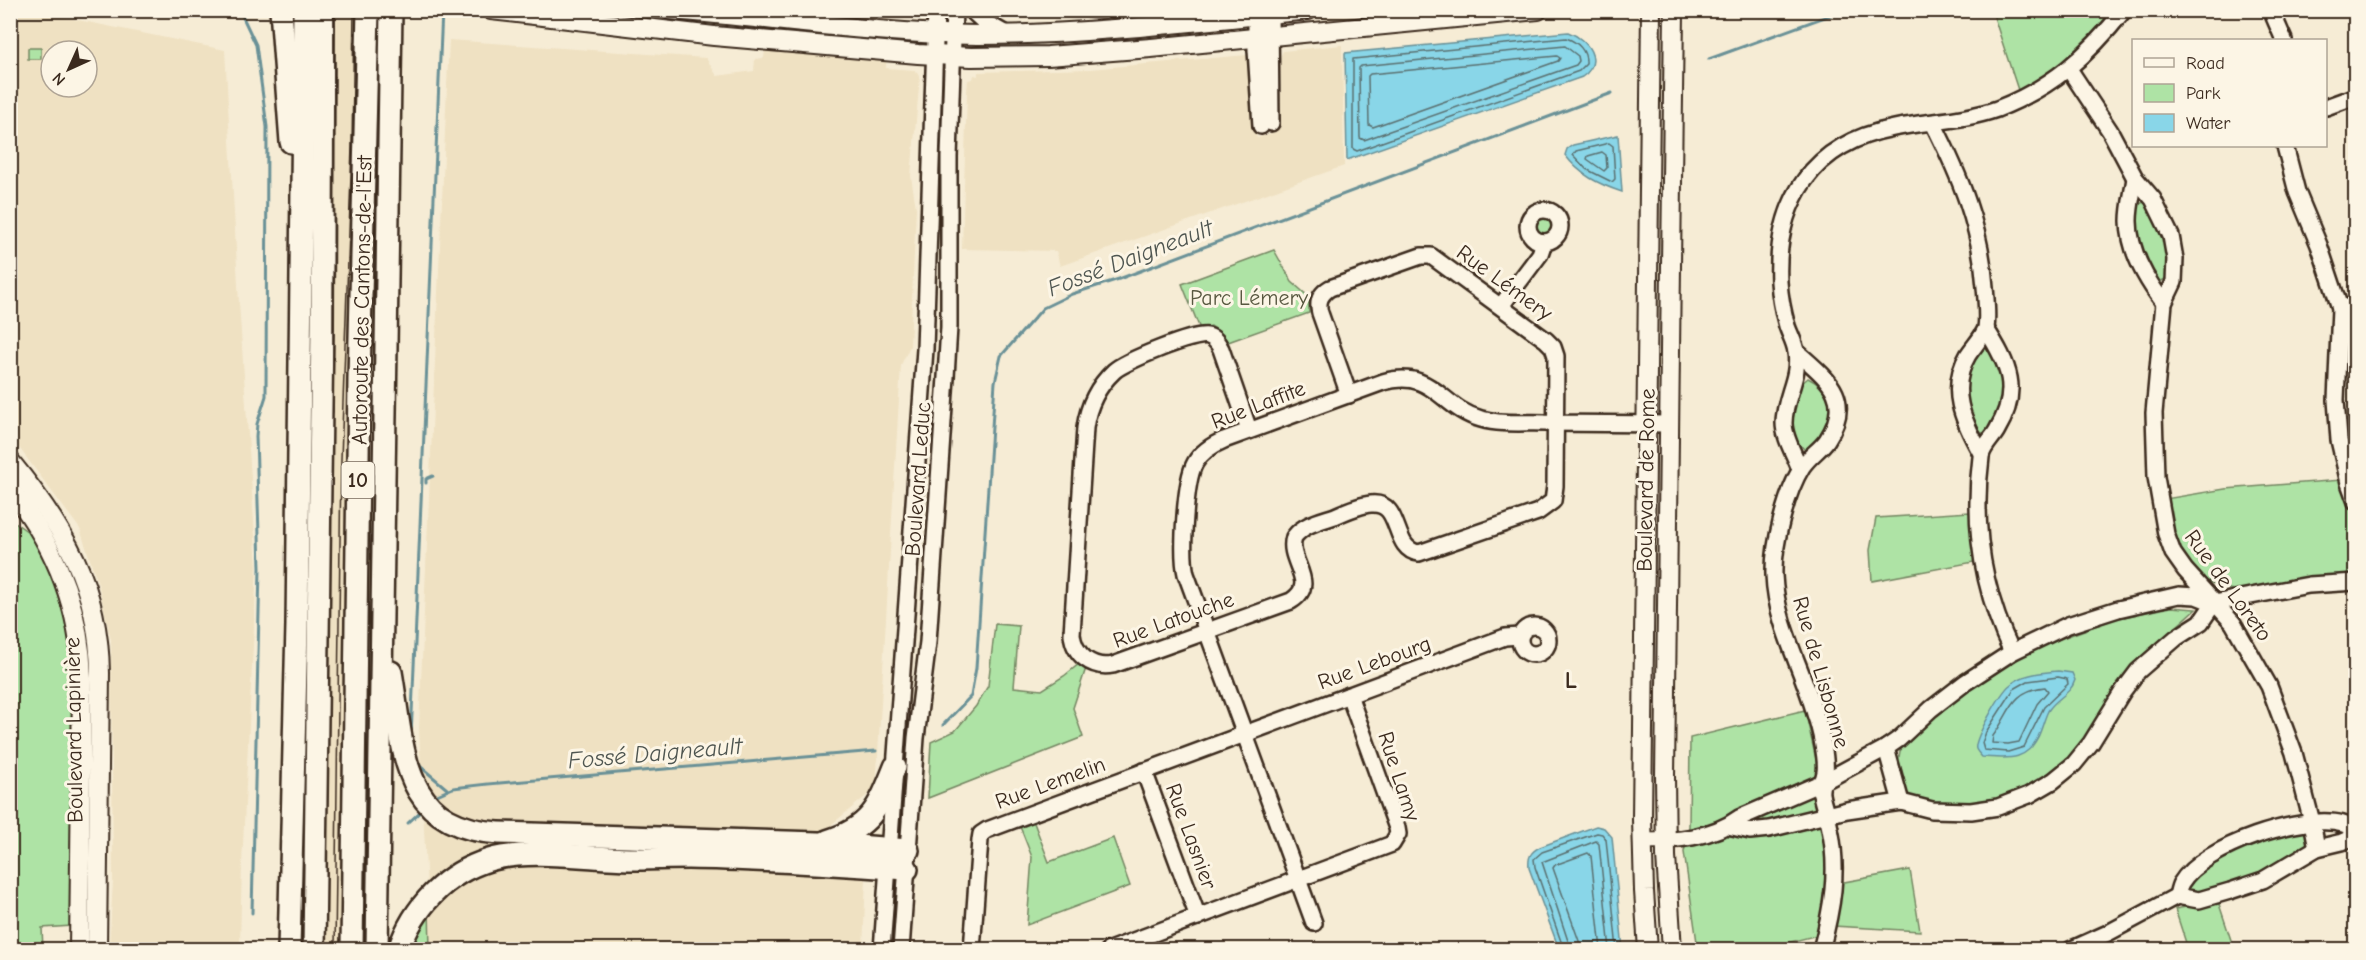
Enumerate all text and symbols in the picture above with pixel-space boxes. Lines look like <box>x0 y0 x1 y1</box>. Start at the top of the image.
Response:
north arrow <box>39 39 99 99</box>
legend <box>2132 39 2327 147</box>
text: Road <box>2186 53 2225 74</box>
text: N <box>49 69 69 89</box>
text: Park <box>2186 83 2221 104</box>
text: Water <box>2186 113 2231 134</box>
street label: Autoroute des Cantons-de-l'Est <box>346 154 378 445</box>
water label: Fossé Daigneault <box>1043 213 1218 302</box>
street label: Rue Lémery <box>1451 239 1558 326</box>
park label: Parc Lémery <box>1190 285 1308 311</box>
street label: Rue Laffite <box>1208 375 1309 435</box>
street label: Boulevard de Rome <box>1631 388 1661 572</box>
street label: Boulevard Leduc <box>900 401 936 557</box>
road number: 10 <box>342 462 374 498</box>
street label: Rue de Loreto <box>2179 525 2277 646</box>
street label: Rue Latouche <box>1109 586 1237 654</box>
street label: Rue de Lisbonne <box>1787 593 1855 751</box>
street label: Rue Lebourg <box>1314 630 1435 695</box>
street label: Boulevard Lapinière <box>59 637 89 823</box>
district label: L <box>1565 666 1577 694</box>
street label: Rue Lamy <box>1372 728 1426 825</box>
water label: Fossé Daigneault <box>567 731 745 775</box>
street label: Rue Lemelin <box>992 751 1109 815</box>
street label: Rue Lasnier <box>1160 780 1222 893</box>

